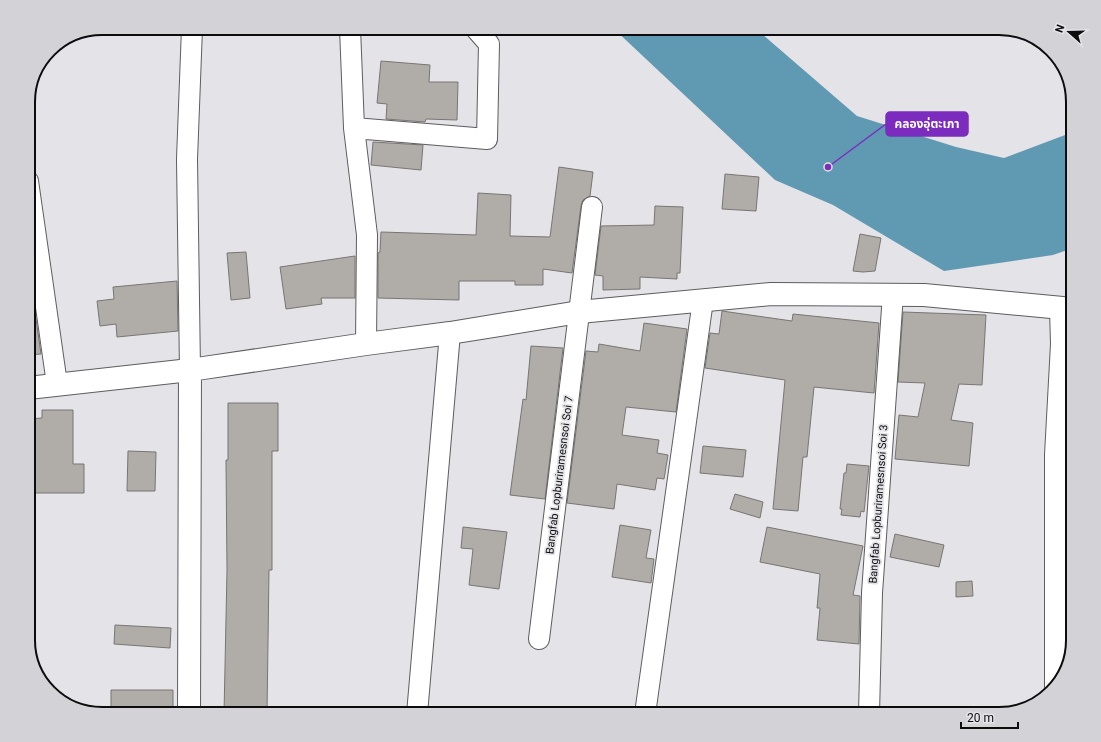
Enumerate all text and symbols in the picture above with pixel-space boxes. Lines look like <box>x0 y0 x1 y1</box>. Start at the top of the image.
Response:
north arrow <box>1049 12 1089 52</box>
text: N <box>1053 23 1068 35</box>
callout: คลองอุ่ตะเภา <box>886 112 968 136</box>
text: คลองอุ่ตะเภา <box>894 117 960 131</box>
street label: Bangfab Lopburiramesnsoi Soi 7 <box>543 395 576 555</box>
street label: Bangfab Lopburiramesnsoi Soi 3 <box>866 424 891 584</box>
scale bar <box>961 704 1018 730</box>
text: 20 m <box>967 711 994 725</box>

